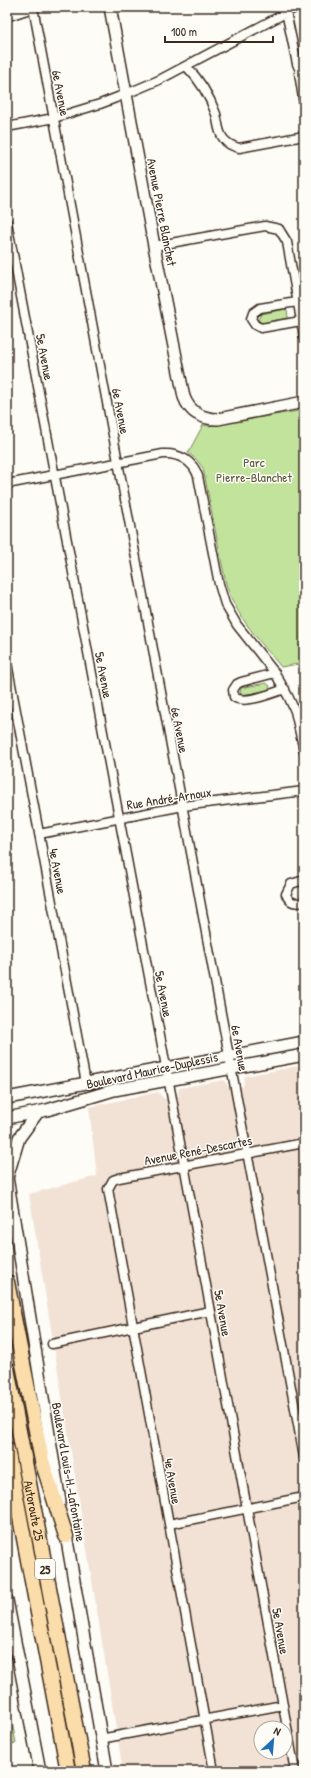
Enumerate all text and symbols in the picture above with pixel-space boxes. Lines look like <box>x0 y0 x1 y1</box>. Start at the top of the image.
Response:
scale bar <box>165 18 273 44</box>
text: 100 m <box>171 23 197 40</box>
street label: 6e Avenue <box>48 69 74 117</box>
street label: Avenue Pierre Blanchet <box>143 156 181 268</box>
street label: 5e Avenue <box>32 332 58 382</box>
street label: 6e Avenue <box>108 387 134 435</box>
park label: Parc Pierre-Blanchet <box>216 453 292 486</box>
street label: 5e Avenue <box>91 650 117 700</box>
street label: 6e Avenue <box>167 706 193 754</box>
street label: Rue André-Arnoux <box>125 782 213 814</box>
street label: 4e Avenue <box>45 847 71 895</box>
street label: 5e Avenue <box>151 969 177 1019</box>
street label: 6e Avenue <box>227 1024 253 1072</box>
street label: Boulevard Maurice-Duplessis <box>85 1047 219 1093</box>
street label: Avenue René-Descartes <box>143 1131 253 1169</box>
street label: 5e Avenue <box>210 1288 236 1338</box>
street label: Boulevard Louis-H.-Lafontaine <box>48 1401 90 1543</box>
street label: 4e Avenue <box>160 1457 186 1505</box>
street label: Autoroute 25 <box>20 1479 49 1543</box>
road number: 25 <box>35 1559 55 1579</box>
street label: 5e Avenue <box>268 1606 294 1656</box>
north arrow <box>253 1720 293 1760</box>
text: N <box>272 1723 283 1739</box>

